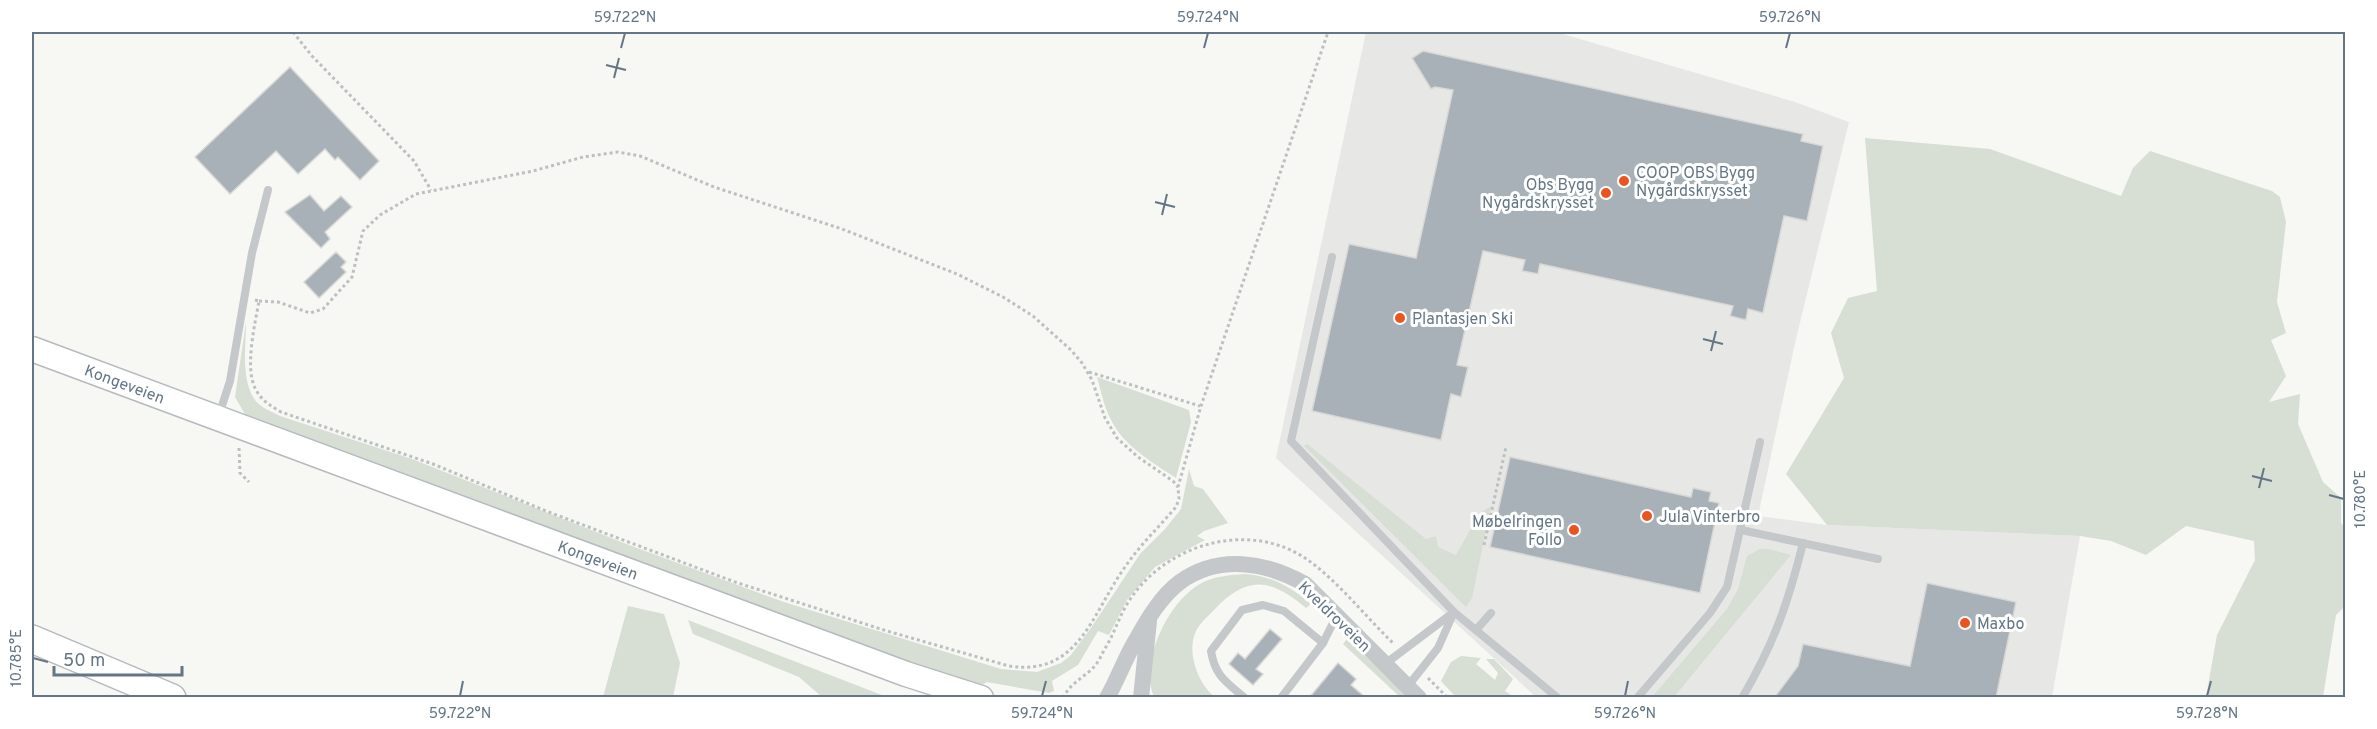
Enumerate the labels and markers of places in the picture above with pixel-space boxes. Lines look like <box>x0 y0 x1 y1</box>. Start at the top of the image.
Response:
place label: COOP OBS Bygg Nygårdskrysset <box>1636 164 1755 202</box>
marker: COOP OBS Bygg Nygårdskrysset <box>1617 174 1631 188</box>
place label: Obs Bygg Nygårdskrysset <box>1482 176 1594 214</box>
marker: Obs Bygg Nygårdskrysset <box>1599 186 1613 200</box>
place label: Plantasjen Ski <box>1412 310 1513 330</box>
marker: Plantasjen Ski <box>1393 311 1407 325</box>
place label: Jula Vinterbro <box>1659 508 1760 528</box>
marker: Jula Vinterbro <box>1640 509 1654 523</box>
place label: Møbelringen Follo <box>1472 513 1562 551</box>
marker: Møbelringen Follo <box>1567 523 1581 537</box>
place label: Maxbo <box>1977 615 2025 635</box>
marker: Maxbo <box>1958 616 1972 630</box>

